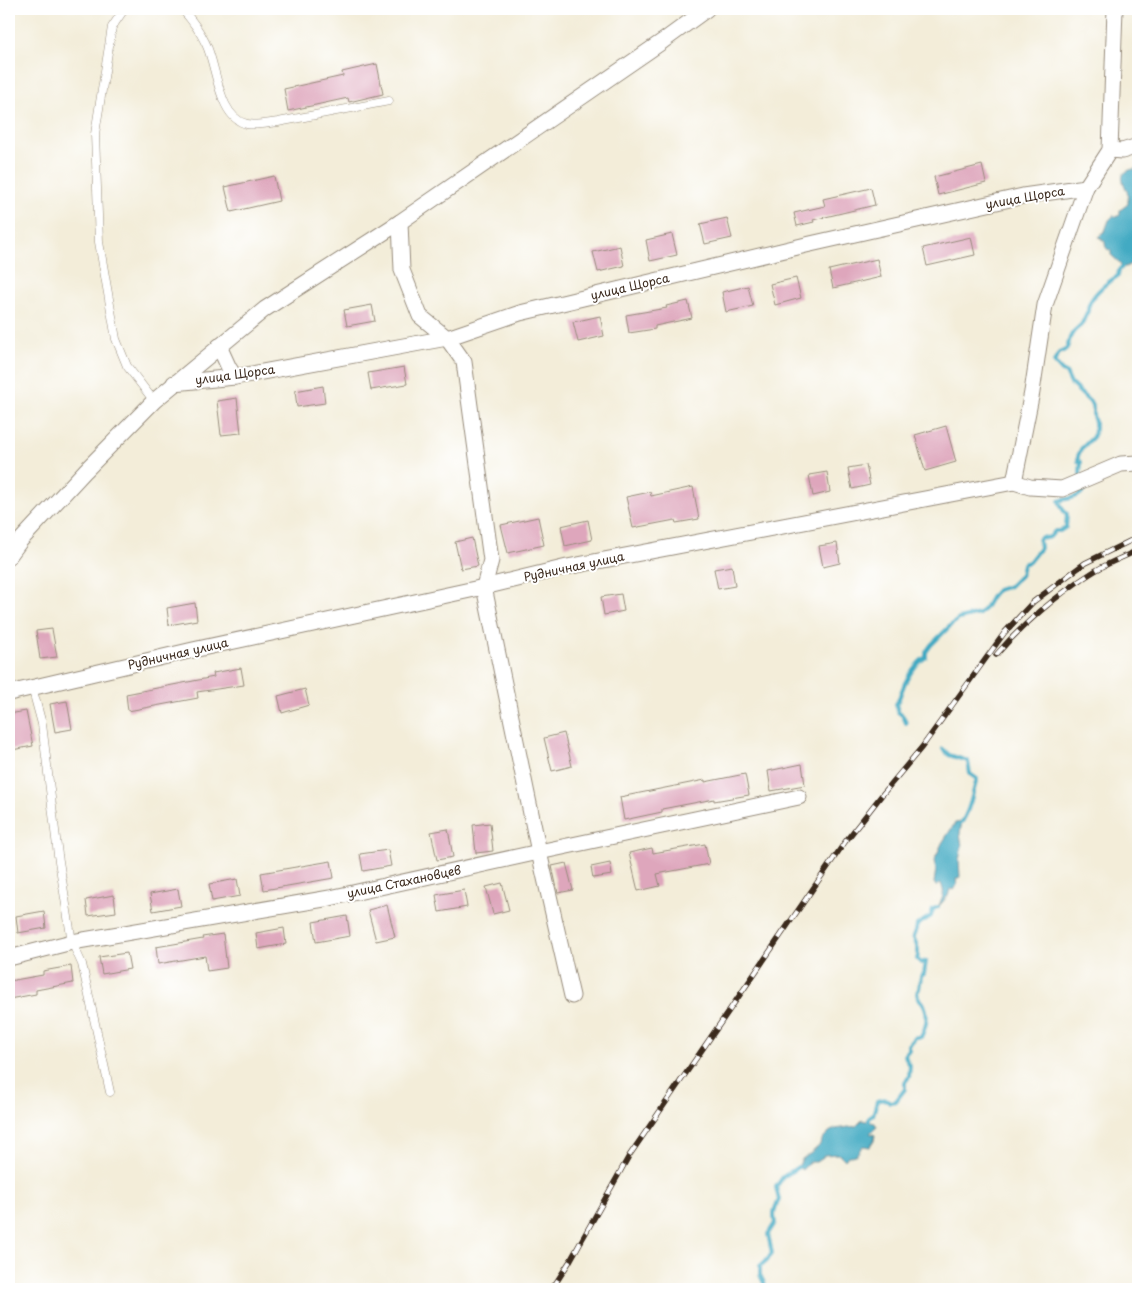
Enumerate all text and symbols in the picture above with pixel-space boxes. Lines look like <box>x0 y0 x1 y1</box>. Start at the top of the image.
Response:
street label: улица Щорса <box>984 181 1066 213</box>
street label: улица Щорса <box>589 268 671 304</box>
street label: улица Щорса <box>194 359 276 389</box>
street label: Рудничная улица <box>522 546 626 585</box>
street label: Рудничная улица <box>126 633 230 673</box>
street label: улица Стахановцев <box>345 860 463 902</box>

